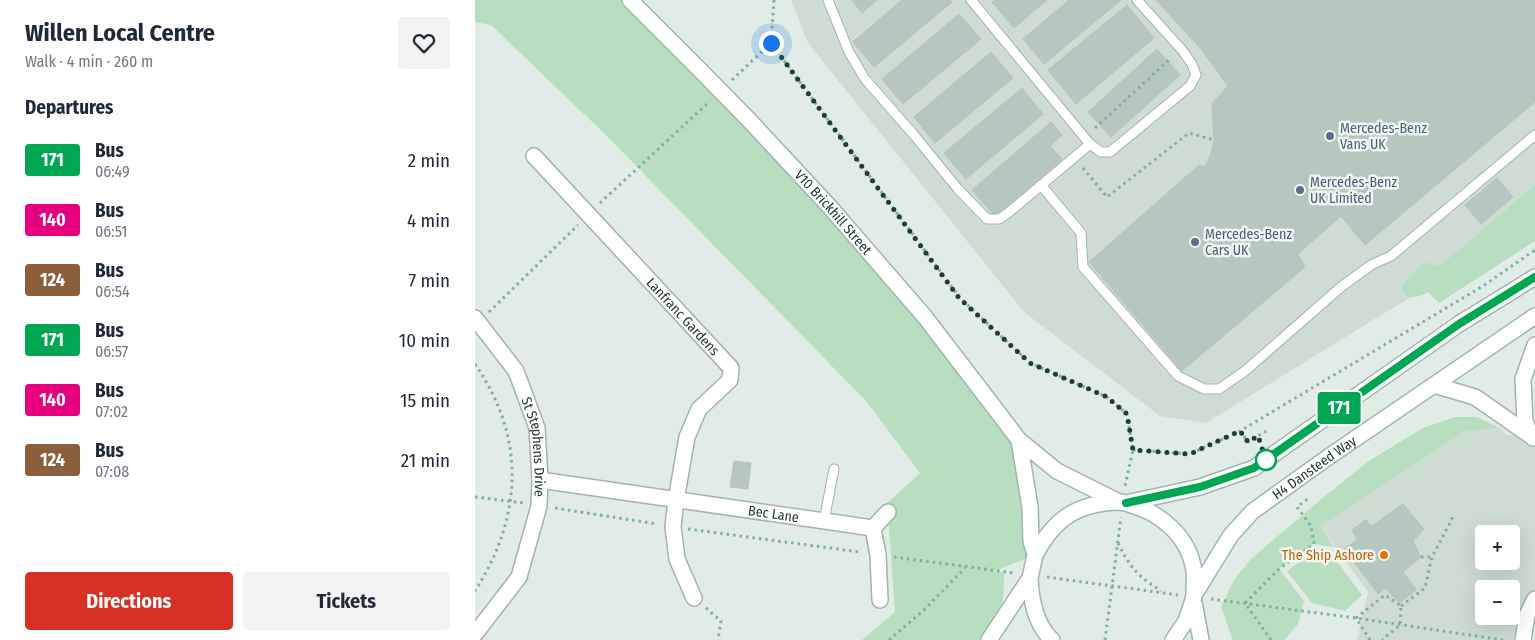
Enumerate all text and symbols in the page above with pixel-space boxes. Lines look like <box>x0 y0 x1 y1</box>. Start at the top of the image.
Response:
button: heart <box>398 17 450 69</box>
text: Willen Local Centre <box>25 19 215 47</box>
your location <box>759 31 784 56</box>
text: Walk · 4 min · 260 m <box>25 52 153 71</box>
text: Departures <box>25 96 113 119</box>
place label: Mercedes-Benz Vans UK <box>1340 120 1427 153</box>
marker: Mercedes-Benz Vans UK <box>1324 130 1336 142</box>
text: Bus <box>95 139 124 162</box>
text: 171 <box>41 149 64 171</box>
text: 2 min <box>408 149 450 172</box>
text: 06:49 <box>95 162 130 181</box>
street label: V10 Brickhill Street <box>791 166 876 258</box>
place label: Mercedes-Benz UK Limited <box>1310 174 1397 207</box>
marker: Mercedes-Benz UK Limited <box>1294 184 1306 196</box>
text: Bus <box>95 199 124 222</box>
text: 140 <box>39 209 66 231</box>
text: 4 min <box>407 209 450 232</box>
text: 06:51 <box>95 222 128 241</box>
place label: Mercedes-Benz Cars UK <box>1205 226 1292 259</box>
marker: Mercedes-Benz Cars UK <box>1189 236 1201 248</box>
text: Bus <box>95 259 124 282</box>
text: 124 <box>40 269 65 291</box>
text: 7 min <box>408 269 450 292</box>
street label: Lanfranc Gardens <box>643 274 723 359</box>
text: 06:54 <box>95 282 130 301</box>
text: Bus <box>95 319 124 342</box>
text: 171 <box>41 329 64 351</box>
text: 10 min <box>399 329 450 352</box>
text: 06:57 <box>95 342 128 361</box>
text: Bus <box>95 379 124 402</box>
text: 140 <box>39 389 66 411</box>
text: 15 min <box>400 389 450 412</box>
line badge: 171 <box>1310 392 1368 424</box>
street label: St Stephens Drive <box>518 395 548 497</box>
text: 171 <box>1328 397 1350 419</box>
text: 07:02 <box>95 402 128 421</box>
street label: H4 Dansteed Way <box>1269 432 1360 503</box>
text: Bus <box>95 439 124 462</box>
text: 124 <box>40 449 65 471</box>
text: 21 min <box>401 449 450 472</box>
unlabelled marker <box>1255 449 1277 471</box>
text: 07:08 <box>95 462 129 481</box>
street label: Bec Lane <box>747 502 800 526</box>
map controls <box>1475 525 1520 625</box>
button: + <box>1475 525 1520 570</box>
place label: The Ship Ashore <box>1282 547 1374 564</box>
marker: The Ship Ashore <box>1378 549 1390 561</box>
button: Directions <box>25 572 233 630</box>
button: Tickets <box>243 572 450 630</box>
button: − <box>1475 580 1520 625</box>

